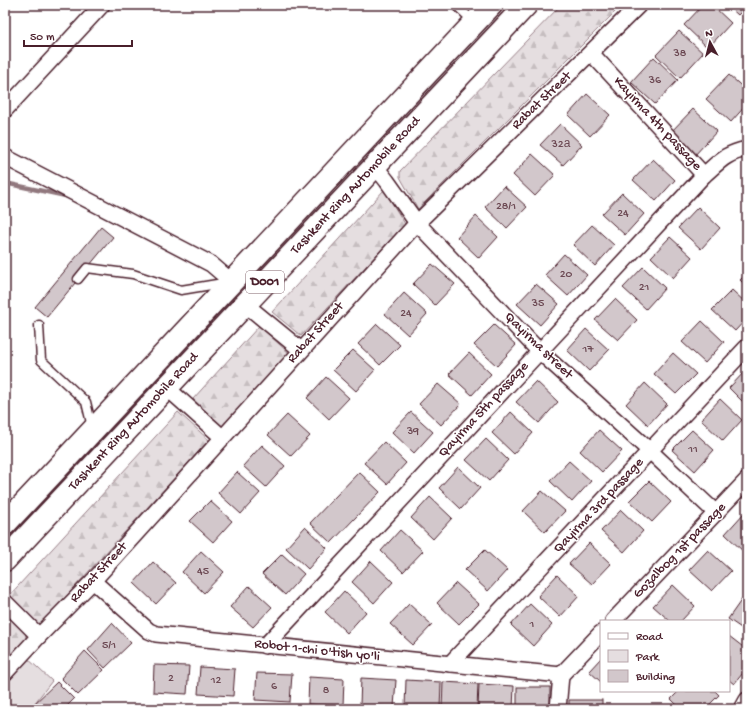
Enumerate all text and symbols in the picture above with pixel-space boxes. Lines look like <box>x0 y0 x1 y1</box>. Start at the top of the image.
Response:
scale bar <box>24 22 132 48</box>
north arrow <box>690 22 730 62</box>
text: N <box>705 28 713 40</box>
text: 50 m <box>30 31 55 45</box>
house number: 38 <box>673 47 687 61</box>
street label: Rabat Street <box>509 67 576 134</box>
street label: Kayirma 4th passage <box>609 73 706 175</box>
house number: 36 <box>648 74 662 88</box>
street label: Tashkent Ring Automobile Road <box>287 112 426 259</box>
house number: 32а <box>551 138 571 152</box>
house number: 28/1 <box>496 200 516 214</box>
house number: 24 <box>617 207 629 221</box>
house number: 20 <box>560 268 573 282</box>
road number: D001 <box>246 271 284 293</box>
house number: 21 <box>639 281 650 295</box>
house number: 35 <box>531 297 544 311</box>
street label: Rabat Street <box>284 298 349 367</box>
house number: 24 <box>400 307 412 321</box>
street label: Qayirma street <box>500 309 577 384</box>
house number: 17 <box>581 343 594 357</box>
street label: Tashkent Ring Automobile Road <box>65 348 204 495</box>
street label: Qayirma 5th passage <box>435 358 533 461</box>
house number: 39 <box>406 425 419 439</box>
house number: 11 <box>687 443 698 457</box>
street label: Qayirma 3rd passage <box>550 454 648 557</box>
street label: Gozalbog 1st passage <box>630 499 731 603</box>
street label: Rabat Street <box>67 538 132 607</box>
house number: 45 <box>197 565 209 579</box>
house number: 1 <box>529 618 535 632</box>
legend <box>600 620 730 692</box>
text: Road <box>636 631 663 645</box>
street label: Robot 1-chi o'tish yo'li <box>253 636 381 666</box>
house number: 5/1 <box>102 639 116 653</box>
text: Park <box>635 651 661 665</box>
text: Building <box>635 671 675 685</box>
house number: 2 <box>168 672 174 686</box>
house number: 12 <box>210 674 221 688</box>
house number: 6 <box>271 680 278 694</box>
house number: 8 <box>323 684 330 698</box>

